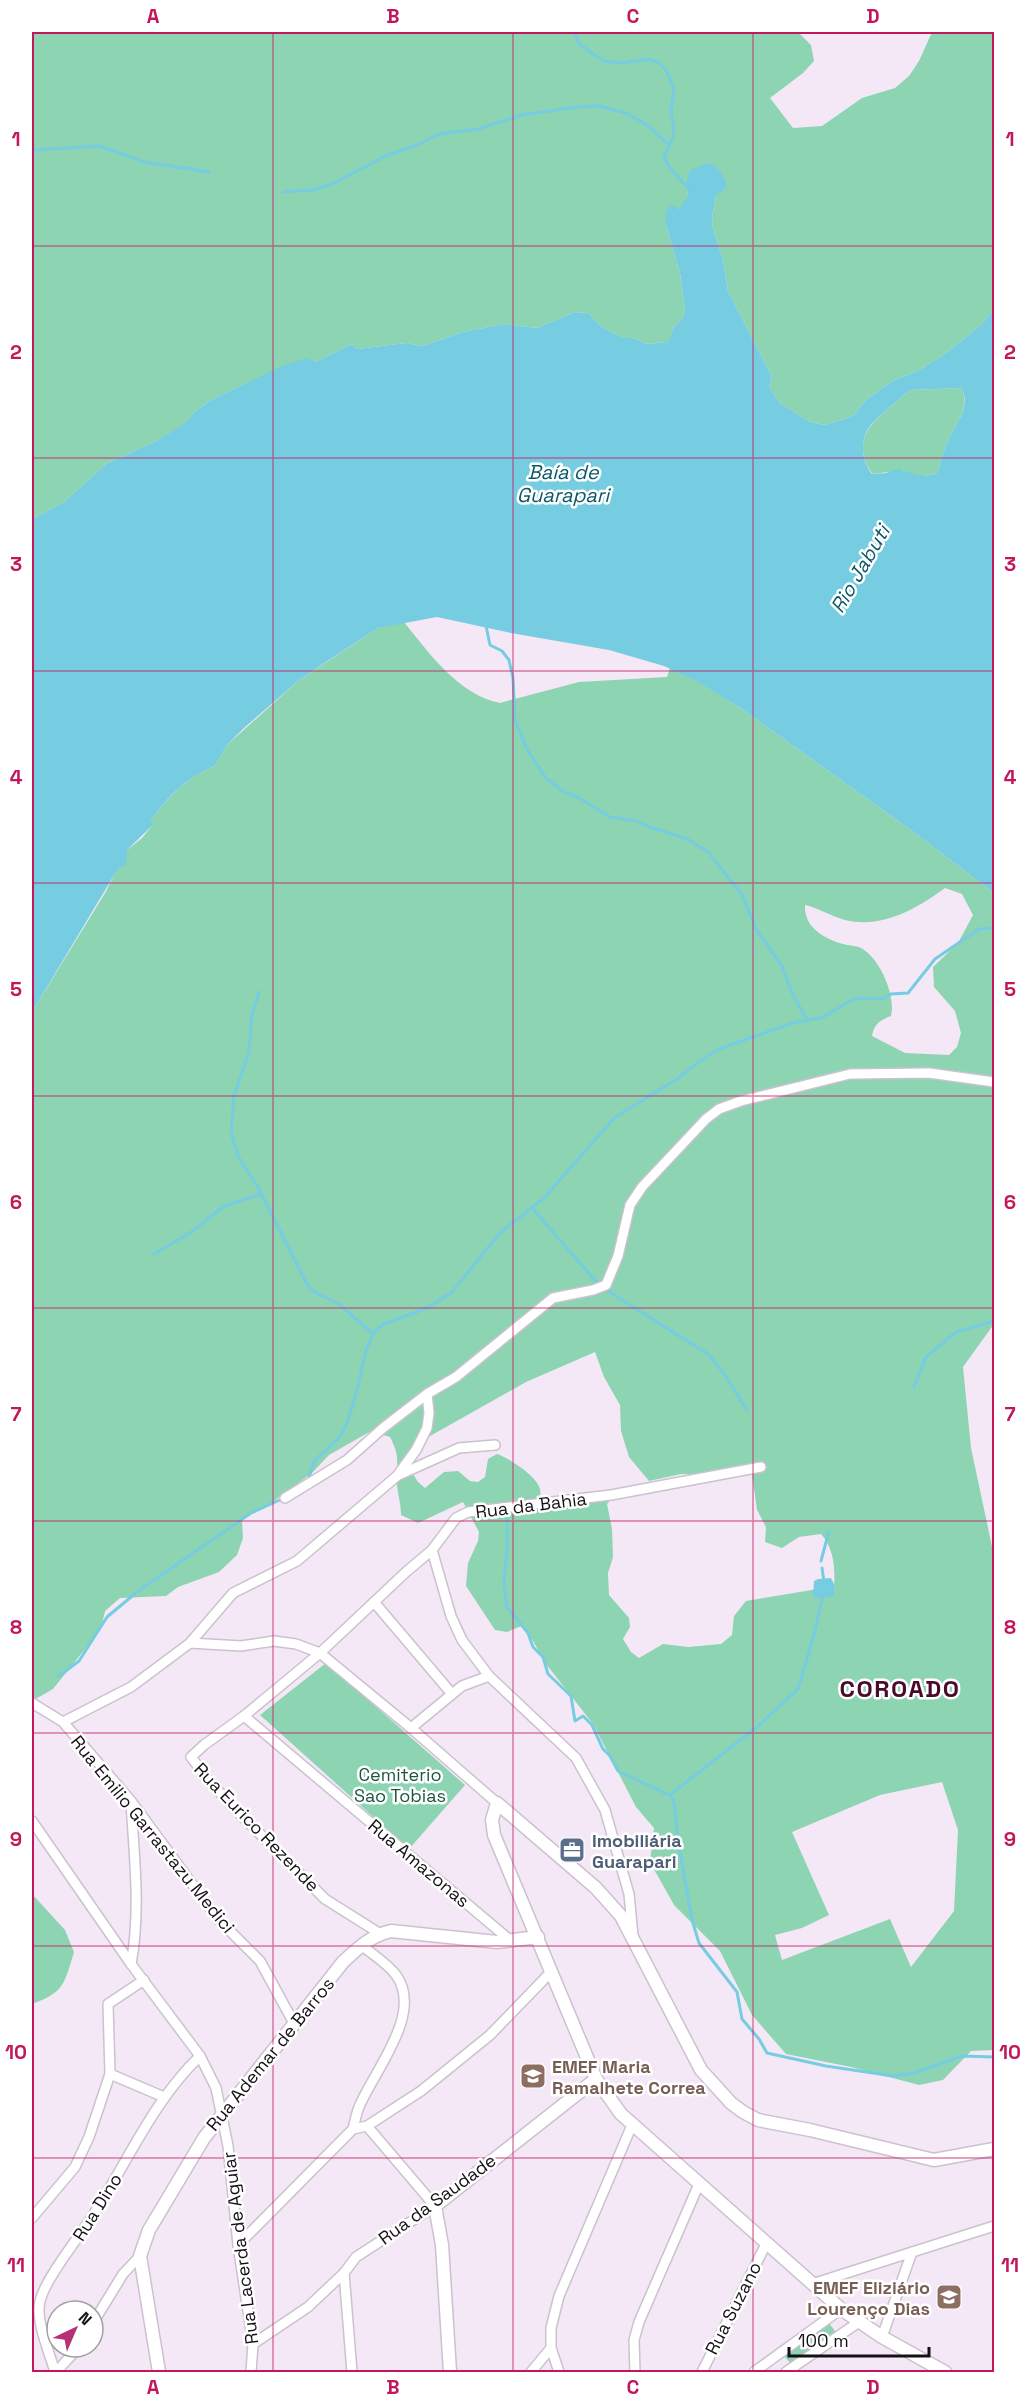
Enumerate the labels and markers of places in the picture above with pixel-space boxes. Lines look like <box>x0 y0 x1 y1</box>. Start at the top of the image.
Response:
place label: Imobiliária Guarapari <box>592 1829 682 1873</box>
office icon: Imobiliária Guarapari <box>557 1835 587 1865</box>
place label: EMEF Maria Ramalhete Correa <box>552 2055 706 2099</box>
school or university icon: EMEF Maria Ramalhete Correa <box>518 2061 548 2091</box>
place label: EMEF Eliziário Lourenço Dias <box>807 2276 930 2320</box>
school or university icon: EMEF Eliziário Lourenço Dias <box>934 2282 964 2312</box>

